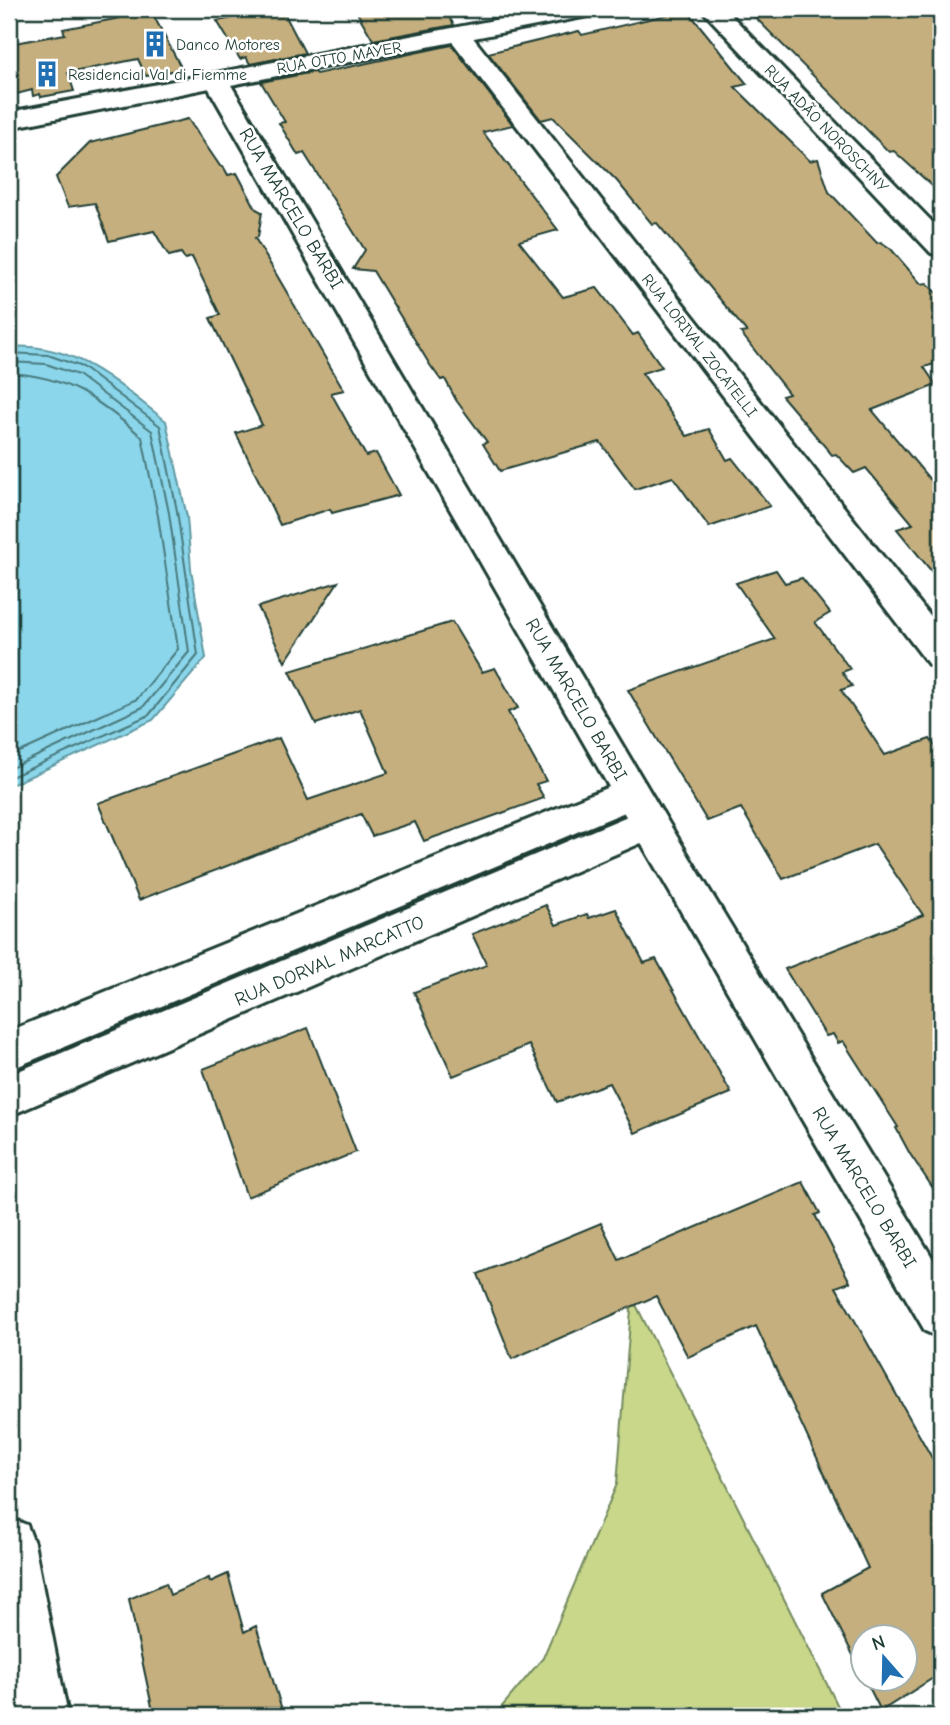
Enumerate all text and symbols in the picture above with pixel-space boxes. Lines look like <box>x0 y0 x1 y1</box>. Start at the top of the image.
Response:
building icon: Danco Motores <box>140 29 170 59</box>
place label: Danco Motores <box>176 36 280 54</box>
street label: RUA OTTO MAYER <box>275 38 404 78</box>
building icon: Residencial Val di Fiemme <box>32 59 62 89</box>
street label: RUA ADÃO NOROSCHNY <box>761 61 892 196</box>
place label: Residencial Val di Fiemme <box>68 66 247 84</box>
street label: RUA MARCELO BARBI <box>234 124 348 293</box>
street label: RUA LORIVAL ZOCATELLI <box>638 271 761 421</box>
street label: RUA MARCELO BARBI <box>521 614 632 785</box>
street label: RUA DORVAL MARCATTO <box>231 911 428 1011</box>
street label: RUA MARCELO BARBI <box>807 1103 921 1272</box>
north arrow <box>848 1624 918 1694</box>
text: N <box>869 1631 888 1655</box>

